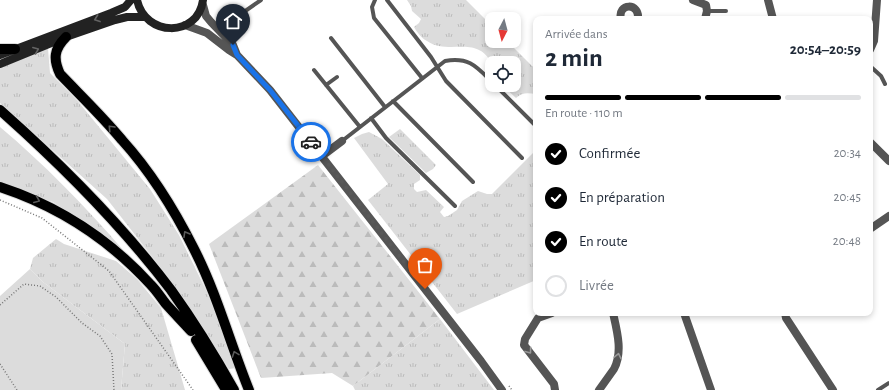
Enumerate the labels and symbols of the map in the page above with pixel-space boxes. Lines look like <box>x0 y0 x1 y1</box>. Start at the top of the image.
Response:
pin <box>216 4 250 45</box>
north arrow <box>485 12 521 48</box>
one-way arrow <box>94 14 101 22</box>
one-way arrow <box>33 46 40 54</box>
courier <box>291 122 331 162</box>
one-way arrow <box>109 125 116 132</box>
one-way arrow <box>33 196 40 204</box>
one-way arrow <box>183 231 190 238</box>
pin <box>408 248 442 289</box>
one-way arrow <box>524 347 532 354</box>
one-way arrow <box>232 350 240 357</box>
one-way arrow <box>613 353 621 359</box>

